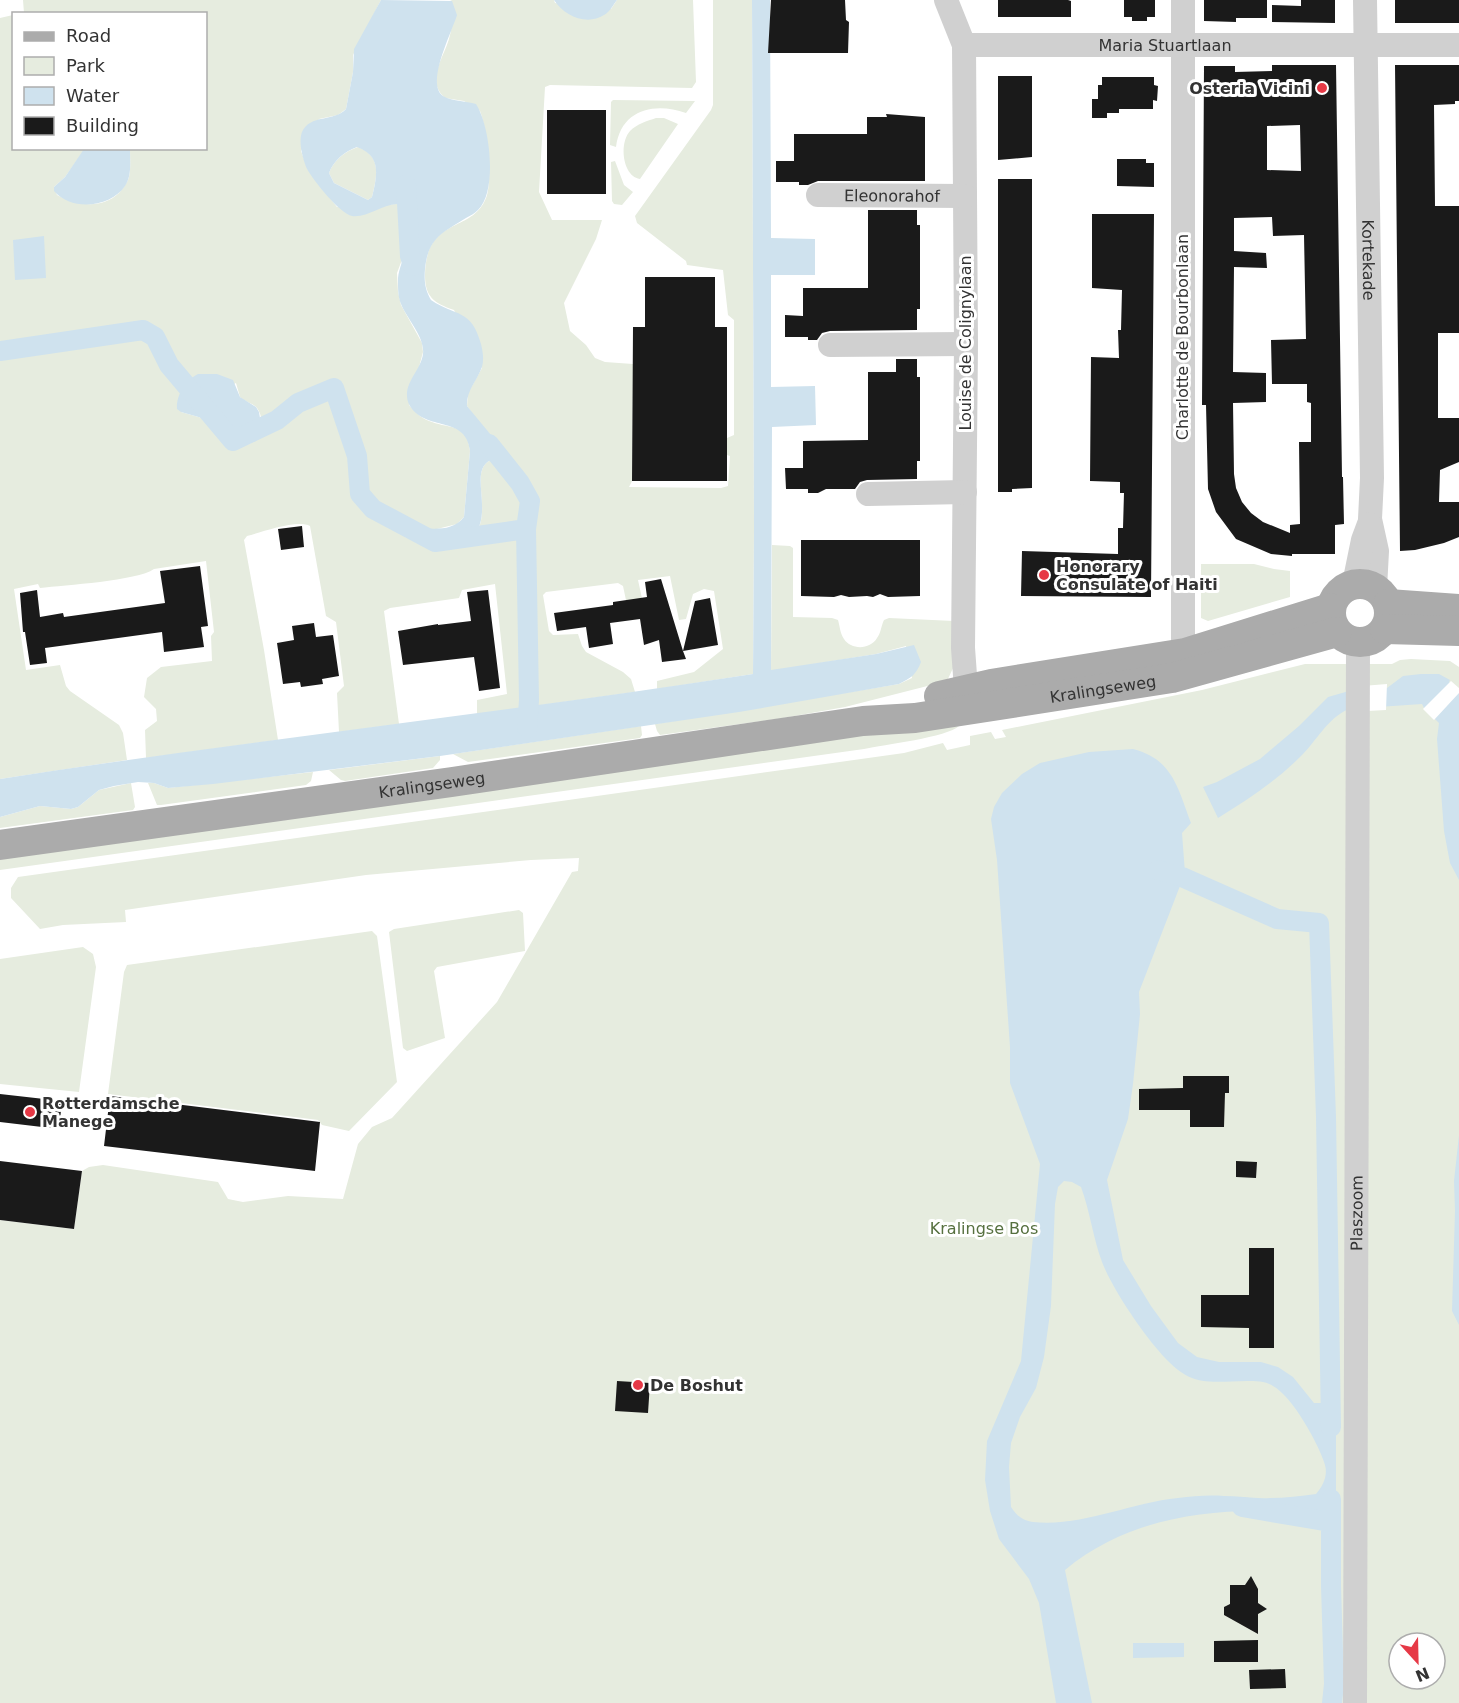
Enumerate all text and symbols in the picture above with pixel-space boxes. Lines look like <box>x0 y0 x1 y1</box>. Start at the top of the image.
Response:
legend <box>12 12 207 150</box>
text: Road <box>66 25 111 46</box>
street label: Maria Stuartlaan <box>1098 36 1232 55</box>
text: Park <box>66 55 105 76</box>
place label: Osteria Vicini <box>1189 79 1310 98</box>
marker: Osteria Vicini <box>1315 81 1329 95</box>
text: Water <box>66 85 120 106</box>
text: Building <box>66 115 139 136</box>
street label: Eleonorahof <box>844 186 940 206</box>
street label: Kortekade <box>1358 219 1378 301</box>
street label: Charlotte de Bourbonlaan <box>1173 234 1192 440</box>
street label: Louise de Colignylaan <box>956 255 975 431</box>
place label: Honorary Consulate of Haiti <box>1056 557 1218 594</box>
marker: Honorary Consulate of Haiti <box>1037 568 1051 582</box>
street label: Kralingseweg <box>1048 672 1157 707</box>
street label: Kralingseweg <box>377 768 486 802</box>
place label: Rotterdamsche Manege <box>42 1094 180 1131</box>
marker: Rotterdamsche Manege <box>23 1105 37 1119</box>
street label: Plaszoom <box>1347 1175 1366 1251</box>
park label: Kralingse Bos <box>930 1219 1038 1238</box>
place label: De Boshut <box>650 1376 743 1395</box>
marker: De Boshut <box>631 1378 645 1392</box>
north arrow <box>1387 1631 1447 1691</box>
text: N <box>1413 1663 1432 1686</box>

